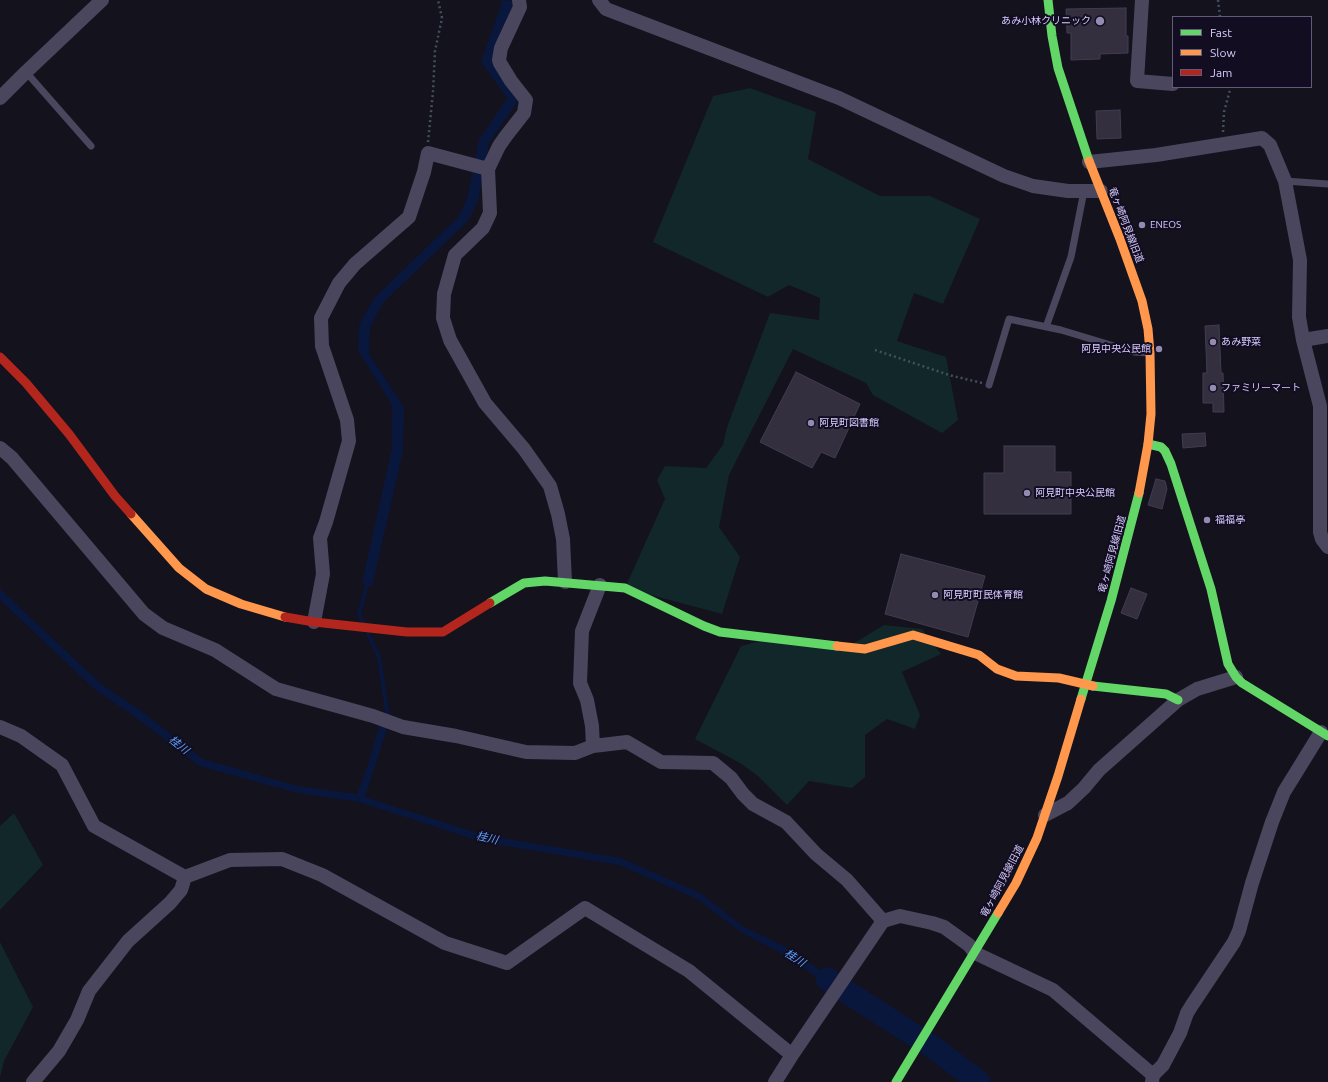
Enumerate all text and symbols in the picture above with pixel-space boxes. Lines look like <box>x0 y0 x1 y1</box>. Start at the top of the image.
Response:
place label: あみ小林クリニック <box>1001 15 1091 27</box>
marker: あみ小林クリニック <box>1094 15 1106 27</box>
legend <box>1172 16 1312 88</box>
text: Fast <box>1210 26 1232 39</box>
text: Slow <box>1210 46 1236 59</box>
text: Jam <box>1210 66 1232 79</box>
street label: 竜ヶ崎阿見線旧道 <box>1106 186 1146 264</box>
place label: ENEOS <box>1150 219 1181 231</box>
marker: ENEOS <box>1137 220 1147 230</box>
place label: あみ野菜 <box>1221 336 1261 348</box>
marker: あみ野菜 <box>1208 337 1218 347</box>
place label: 阿見中央公民館 <box>1081 343 1151 355</box>
marker: 阿見中央公民館 <box>1154 344 1164 354</box>
place label: ファミリーマート <box>1221 382 1301 394</box>
marker: ファミリーマート <box>1208 383 1218 393</box>
place label: 阿見町図書館 <box>819 417 879 429</box>
marker: 阿見町図書館 <box>806 418 816 428</box>
place label: 阿見町中央公民館 <box>1035 487 1115 499</box>
marker: 阿見町中央公民館 <box>1022 488 1032 498</box>
street label: 竜ヶ崎阿見線旧道 <box>1096 514 1128 594</box>
place label: 福福亭 <box>1215 514 1245 526</box>
marker: 福福亭 <box>1202 515 1212 525</box>
place label: 阿見町町民体育館 <box>943 589 1023 601</box>
marker: 阿見町町民体育館 <box>930 590 940 600</box>
water label: 桂川 <box>166 733 192 757</box>
water label: 桂川 <box>475 829 499 847</box>
street label: 竜ヶ崎阿見線旧道 <box>978 843 1026 919</box>
water label: 桂川 <box>782 946 808 970</box>

